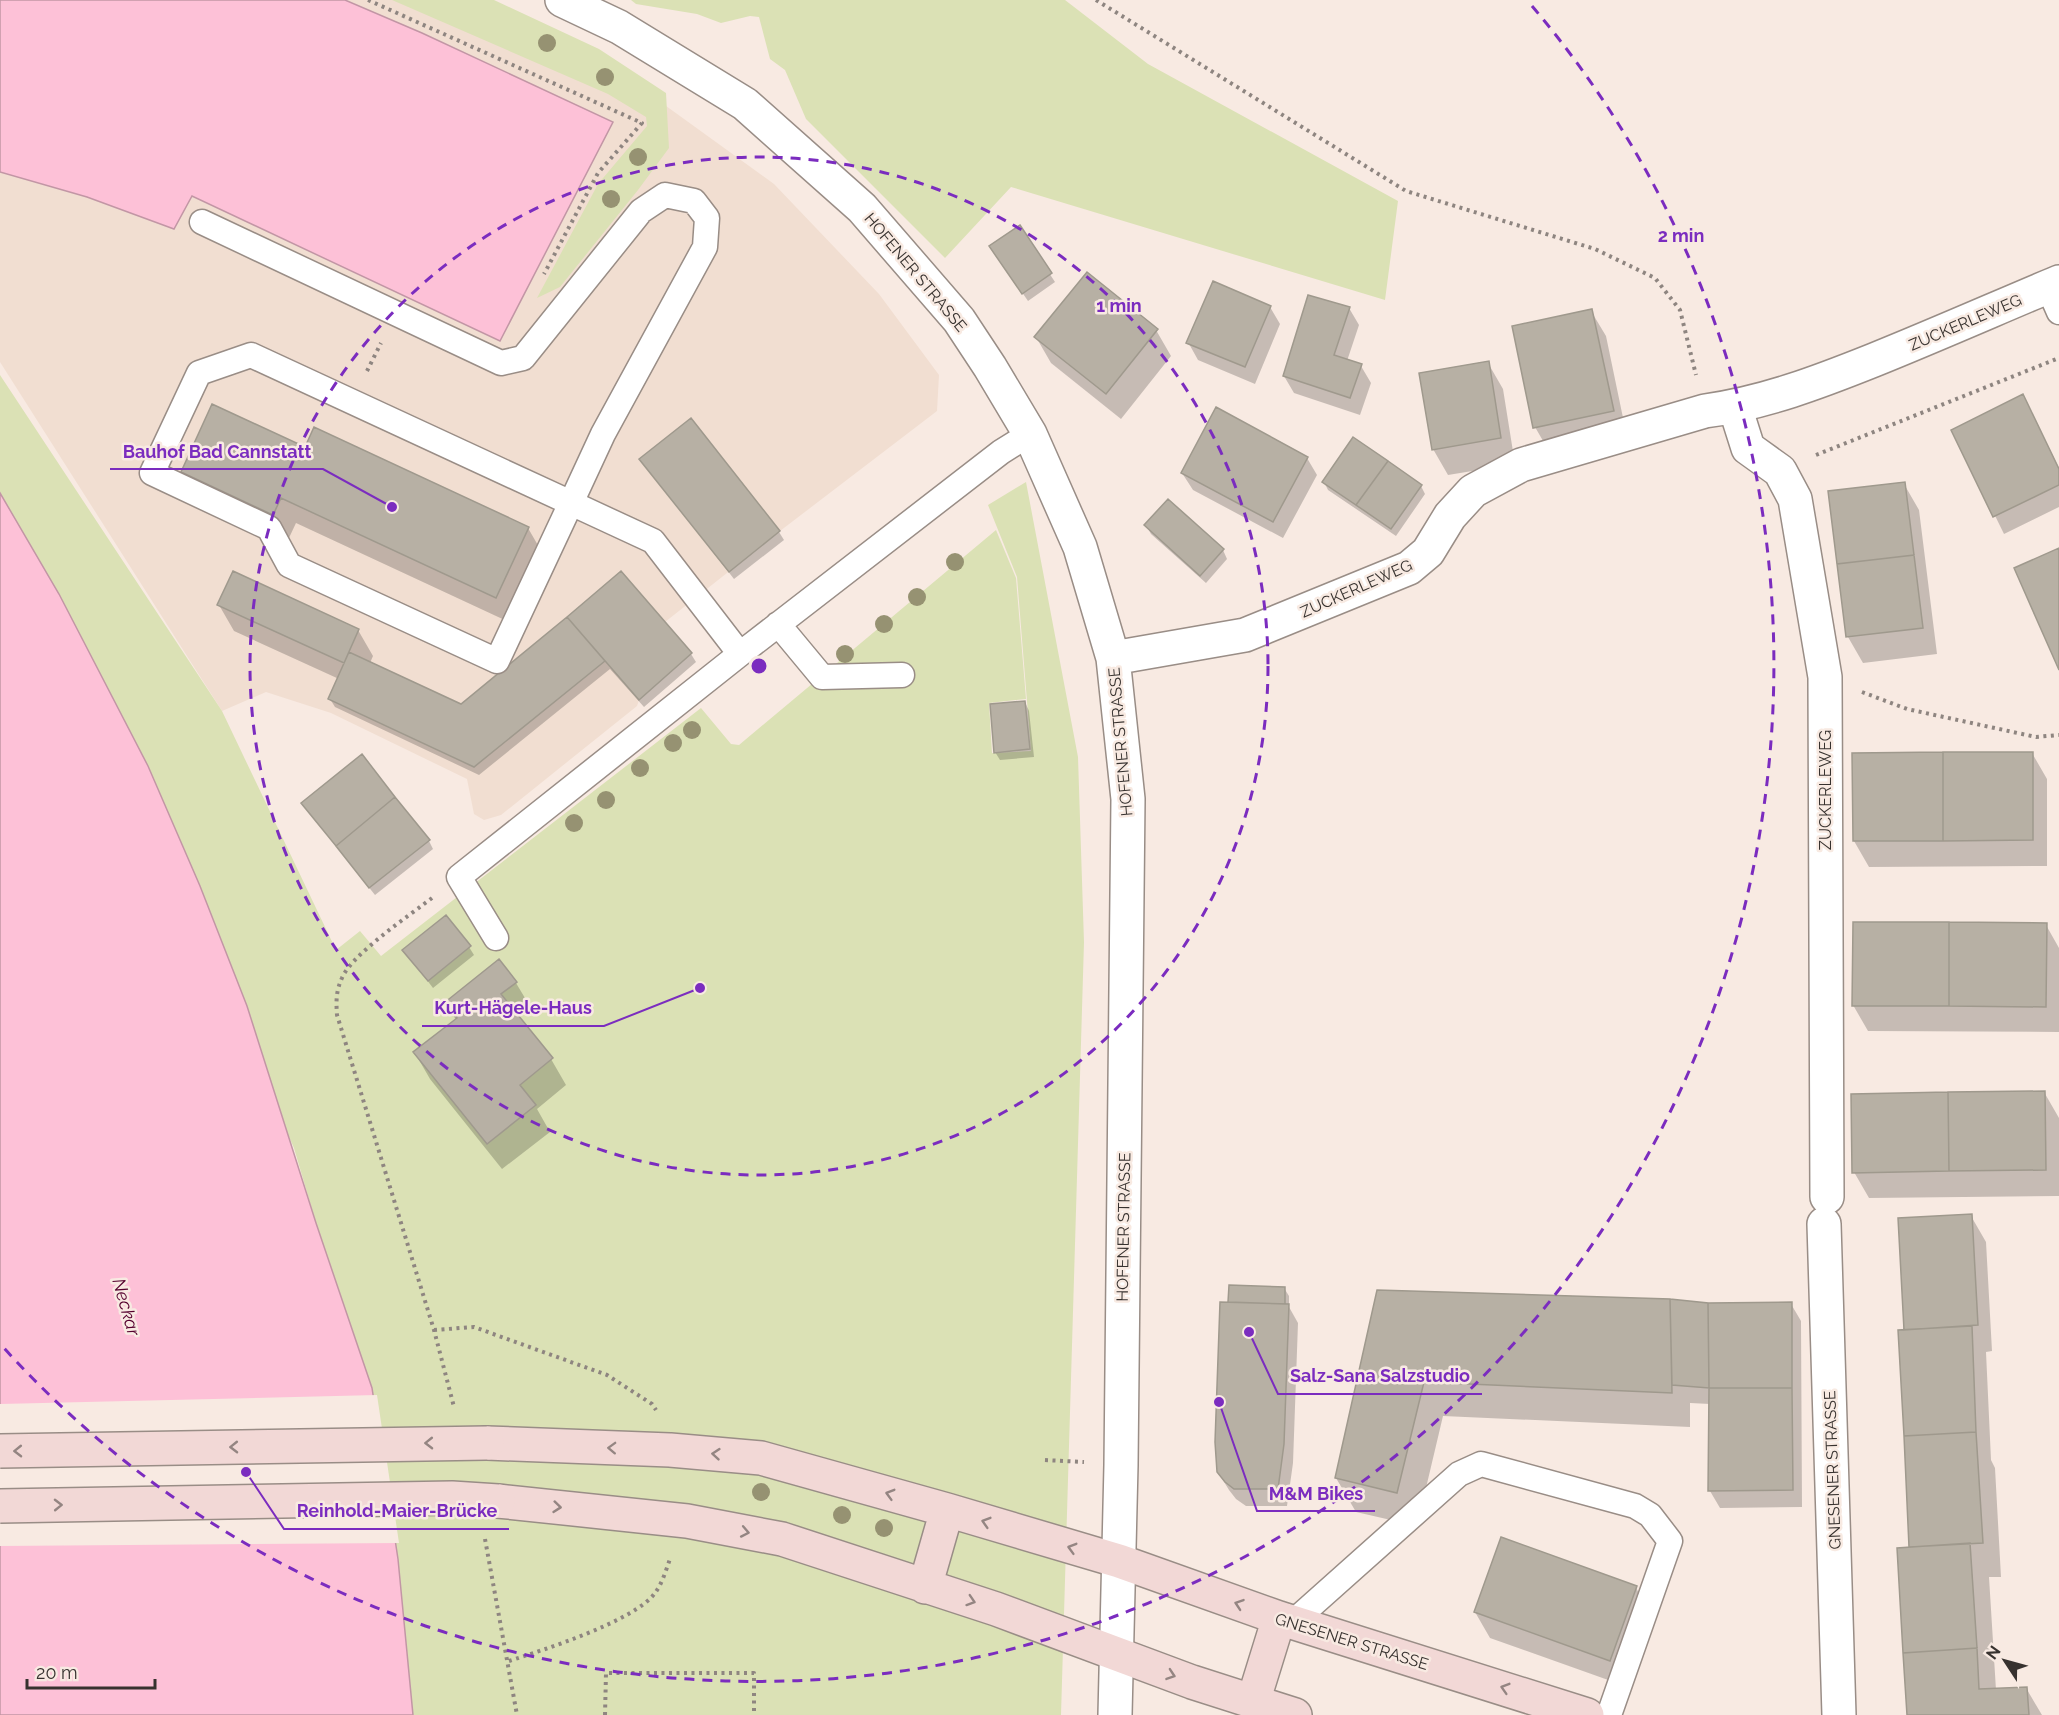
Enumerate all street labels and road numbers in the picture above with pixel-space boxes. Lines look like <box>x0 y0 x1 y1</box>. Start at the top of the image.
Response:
street label: HOFENER STRASSE <box>860 209 971 336</box>
street label: ZUCKERLEWEG <box>1906 290 2024 355</box>
street label: ZUCKERLEWEG <box>1297 555 1415 622</box>
street label: HOFENER STRASSE <box>1105 667 1136 817</box>
street label: ZUCKERLEWEG <box>1816 730 1835 850</box>
street label: HOFENER STRASSE <box>1113 1152 1134 1302</box>
street label: GNESENER STRASSE <box>1820 1390 1845 1550</box>
street label: GNESENER STRASSE <box>1273 1609 1431 1674</box>

